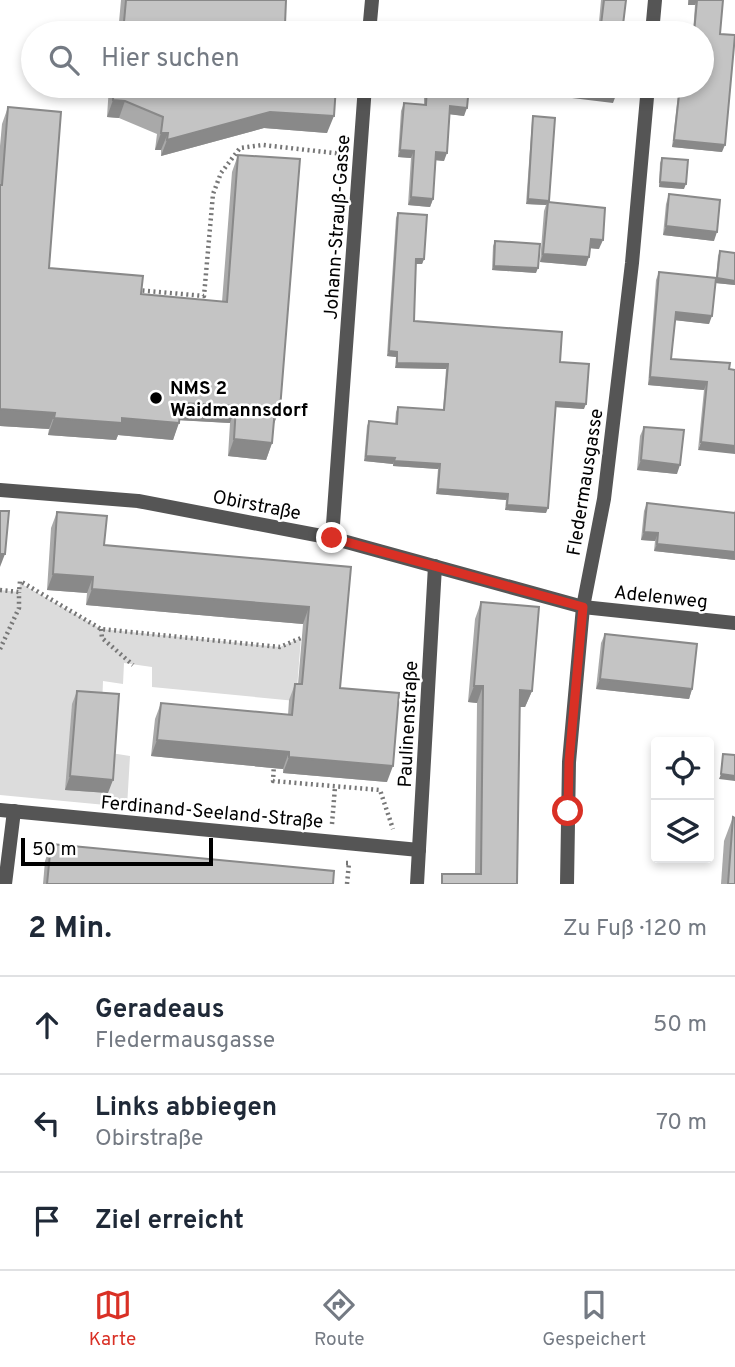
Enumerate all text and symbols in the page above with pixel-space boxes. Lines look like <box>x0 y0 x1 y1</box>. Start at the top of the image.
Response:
search box <box>21 21 714 98</box>
icon: search <box>45 41 83 79</box>
text: Hier suchen <box>101 43 240 76</box>
street label: Johann-Strauß-Gasse <box>320 134 356 320</box>
place label: NMS 2 Waidmannsdorf <box>170 377 308 423</box>
marker: NMS 2 Waidmannsdorf <box>148 390 164 406</box>
street label: Fledermausgasse <box>562 407 609 558</box>
street label: Obirstraße <box>210 486 303 526</box>
route end <box>316 522 347 553</box>
street label: Adelenweg <box>613 581 709 615</box>
street label: Paulinenstraße <box>394 660 424 788</box>
map controls <box>651 737 714 863</box>
button: locate <box>651 737 714 800</box>
street label: Ferdinand-Seeland-Straße <box>100 791 324 835</box>
route start <box>552 795 583 826</box>
button: layers <box>651 800 714 863</box>
scale bar <box>21 835 214 867</box>
text: 50 m <box>32 838 77 862</box>
text: 2 Min. <box>28 911 112 948</box>
text: Zu Fuß · 120 m <box>563 915 707 944</box>
text: Geradeaus <box>95 994 224 1027</box>
icon: ahead <box>28 1006 66 1044</box>
text: 50 m <box>653 1011 707 1040</box>
text: Fledermausgasse <box>95 1027 275 1056</box>
text: Links abbiegen <box>95 1092 277 1125</box>
icon: left <box>28 1104 66 1142</box>
text: 70 m <box>656 1109 707 1138</box>
text: Obirstraße <box>95 1125 203 1154</box>
icon: arrive <box>28 1202 66 1240</box>
text: Ziel erreicht <box>95 1205 244 1238</box>
tab: Karte <box>89 1286 136 1352</box>
tab: Route <box>314 1286 365 1352</box>
tab: Gespeichert <box>542 1286 646 1352</box>

